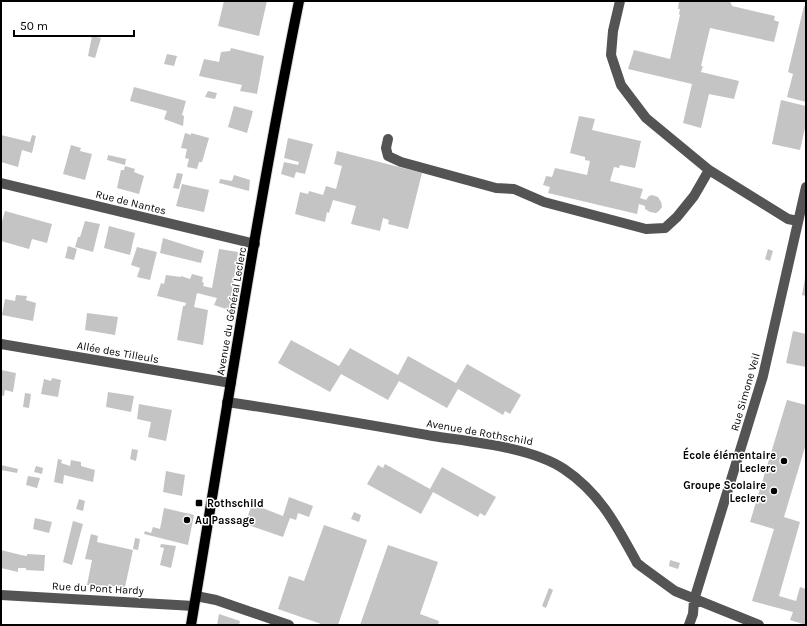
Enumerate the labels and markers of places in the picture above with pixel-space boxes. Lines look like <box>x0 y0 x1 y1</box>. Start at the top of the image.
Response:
place label: École élémentaire Leclerc <box>683 447 776 475</box>
marker: École élémentaire Leclerc <box>779 456 789 466</box>
place label: Groupe Scolaire Leclerc <box>683 479 766 505</box>
marker: Groupe Scolaire Leclerc <box>769 486 779 496</box>
place label: Rothschild <box>207 497 264 510</box>
marker: Rothschild <box>194 498 204 508</box>
place label: Au Passage <box>195 514 255 527</box>
marker: Au Passage <box>182 515 192 525</box>

